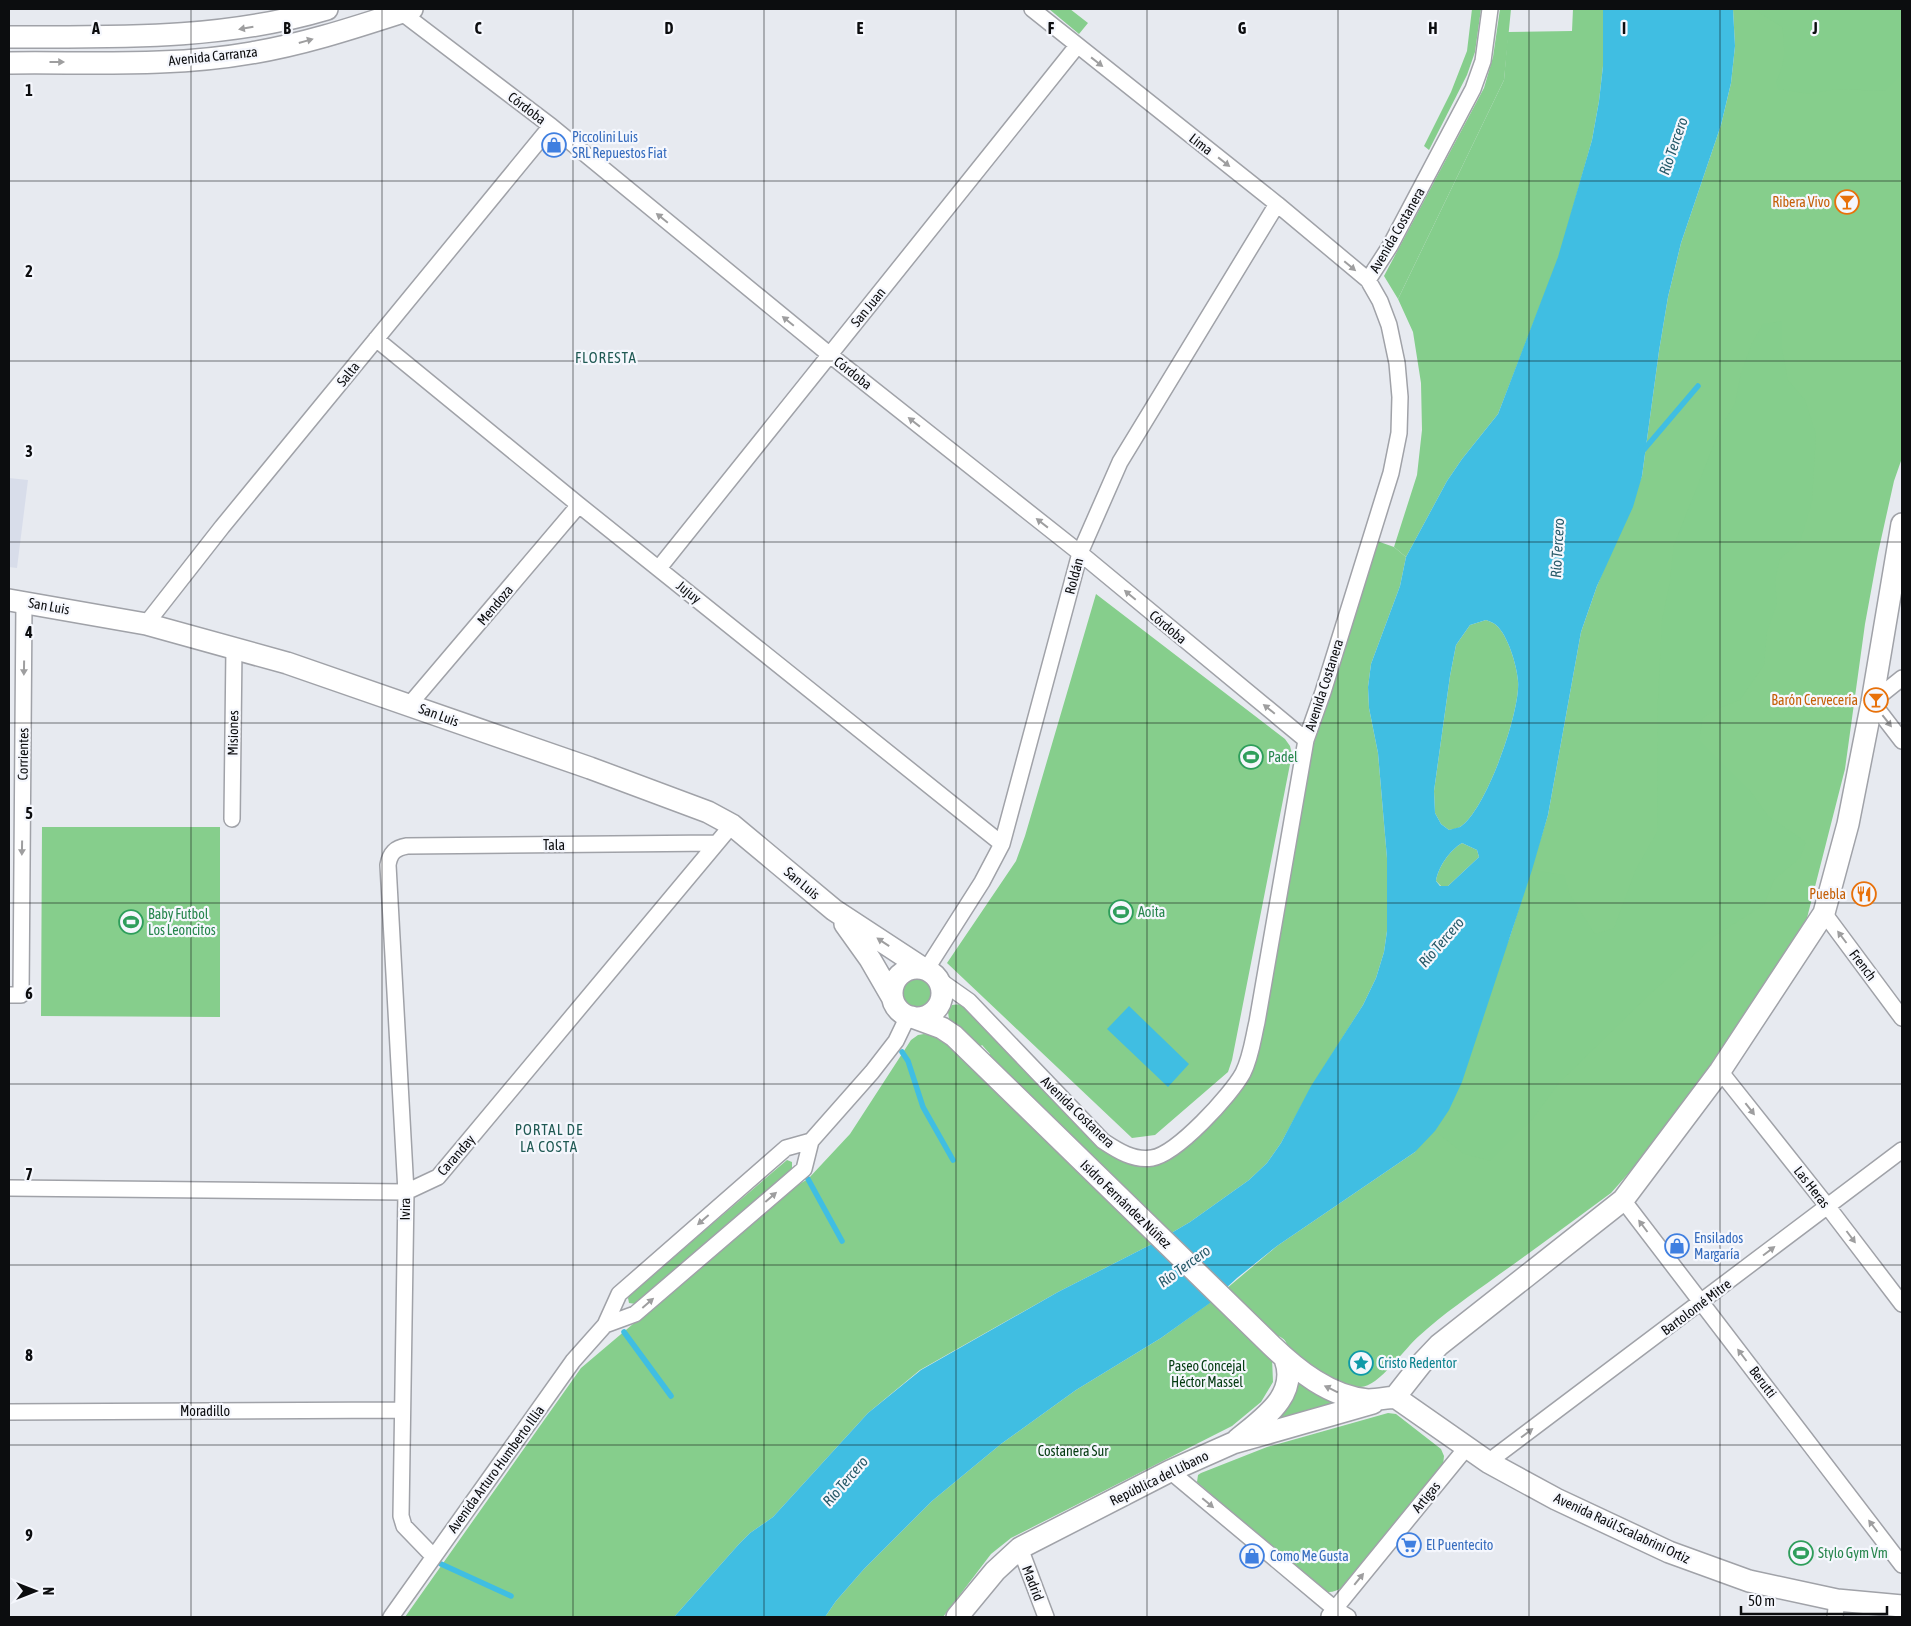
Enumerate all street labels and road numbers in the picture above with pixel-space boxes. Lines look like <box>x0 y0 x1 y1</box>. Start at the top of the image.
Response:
street label: Avenida Carranza <box>168 43 258 69</box>
street label: Córdoba <box>505 89 549 127</box>
street label: Lima <box>1186 130 1216 158</box>
street label: Avenida Costanera <box>1366 185 1428 275</box>
street label: San Juan <box>847 284 889 330</box>
street label: Córdoba <box>831 353 875 393</box>
street label: Salta <box>333 359 363 389</box>
street label: Roldán <box>1061 556 1087 596</box>
street label: Jujuy <box>673 577 705 607</box>
street label: Mendoza <box>474 582 516 628</box>
street label: San Luis <box>27 595 71 617</box>
street label: Córdoba <box>1146 607 1190 647</box>
street label: Avenida Costanera <box>1302 637 1346 733</box>
street label: San Luis <box>417 700 461 730</box>
street label: Misiones <box>225 710 241 756</box>
street label: Corrientes <box>15 727 31 780</box>
street label: Tala <box>543 837 565 853</box>
street label: San Luis <box>781 864 823 902</box>
street label: French <box>1846 946 1880 984</box>
street label: Avenida Costanera <box>1038 1073 1118 1151</box>
street label: Caranday <box>434 1131 478 1179</box>
street label: Isidro Fernández Núñez <box>1077 1157 1175 1251</box>
street label: Las Heras <box>1791 1163 1833 1211</box>
street label: Ivira <box>397 1197 413 1221</box>
street label: Bartolomé Mitre <box>1658 1276 1734 1338</box>
street label: Berutti <box>1746 1363 1780 1401</box>
street label: Avenida Arturo Humberto Illia <box>444 1402 548 1536</box>
street label: Moradillo <box>180 1403 230 1419</box>
street label: República del Líbano <box>1107 1447 1211 1509</box>
street label: Artigas <box>1409 1478 1443 1516</box>
street label: Avenida Raúl Scalabrini Ortiz <box>1552 1489 1692 1567</box>
street label: Madrid <box>1019 1563 1047 1603</box>

